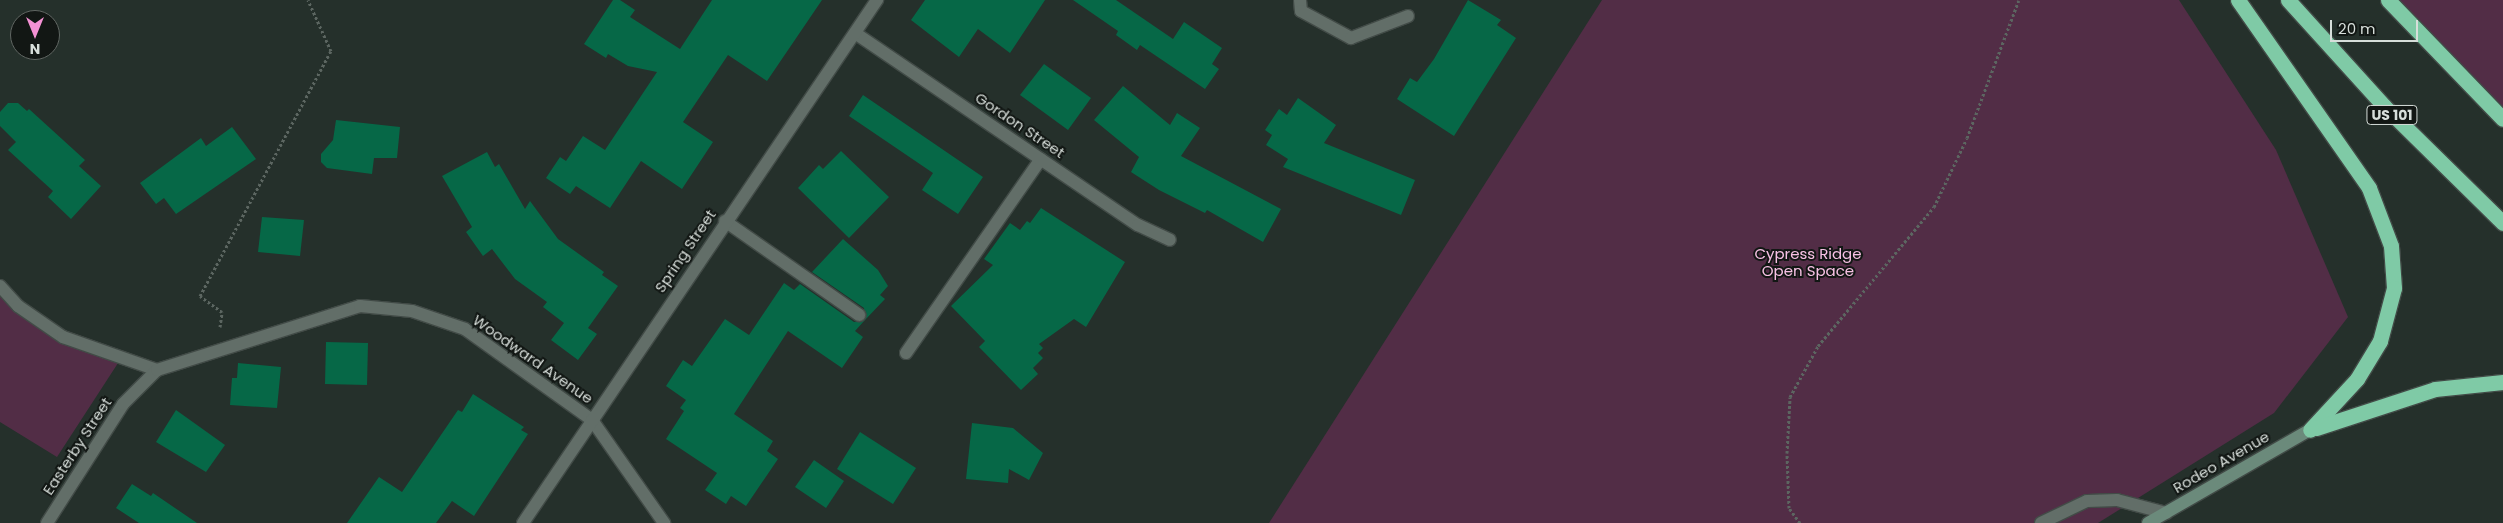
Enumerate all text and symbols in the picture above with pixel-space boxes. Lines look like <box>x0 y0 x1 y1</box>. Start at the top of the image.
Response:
north arrow <box>10 10 60 60</box>
scale bar <box>2333 10 2420 42</box>
text: 20 m <box>2338 18 2376 39</box>
text: N <box>30 39 40 59</box>
street label: Gordon Street <box>972 88 1068 162</box>
road number: US 101 <box>2366 104 2418 126</box>
street label: Spring Street <box>651 206 719 296</box>
park label: Cypress Ridge Open Space <box>1754 244 1862 279</box>
street label: Woodward Avenue <box>469 311 597 407</box>
street label: Easterby Street <box>39 394 115 498</box>
street label: Rodeo Avenue <box>2170 427 2272 497</box>

